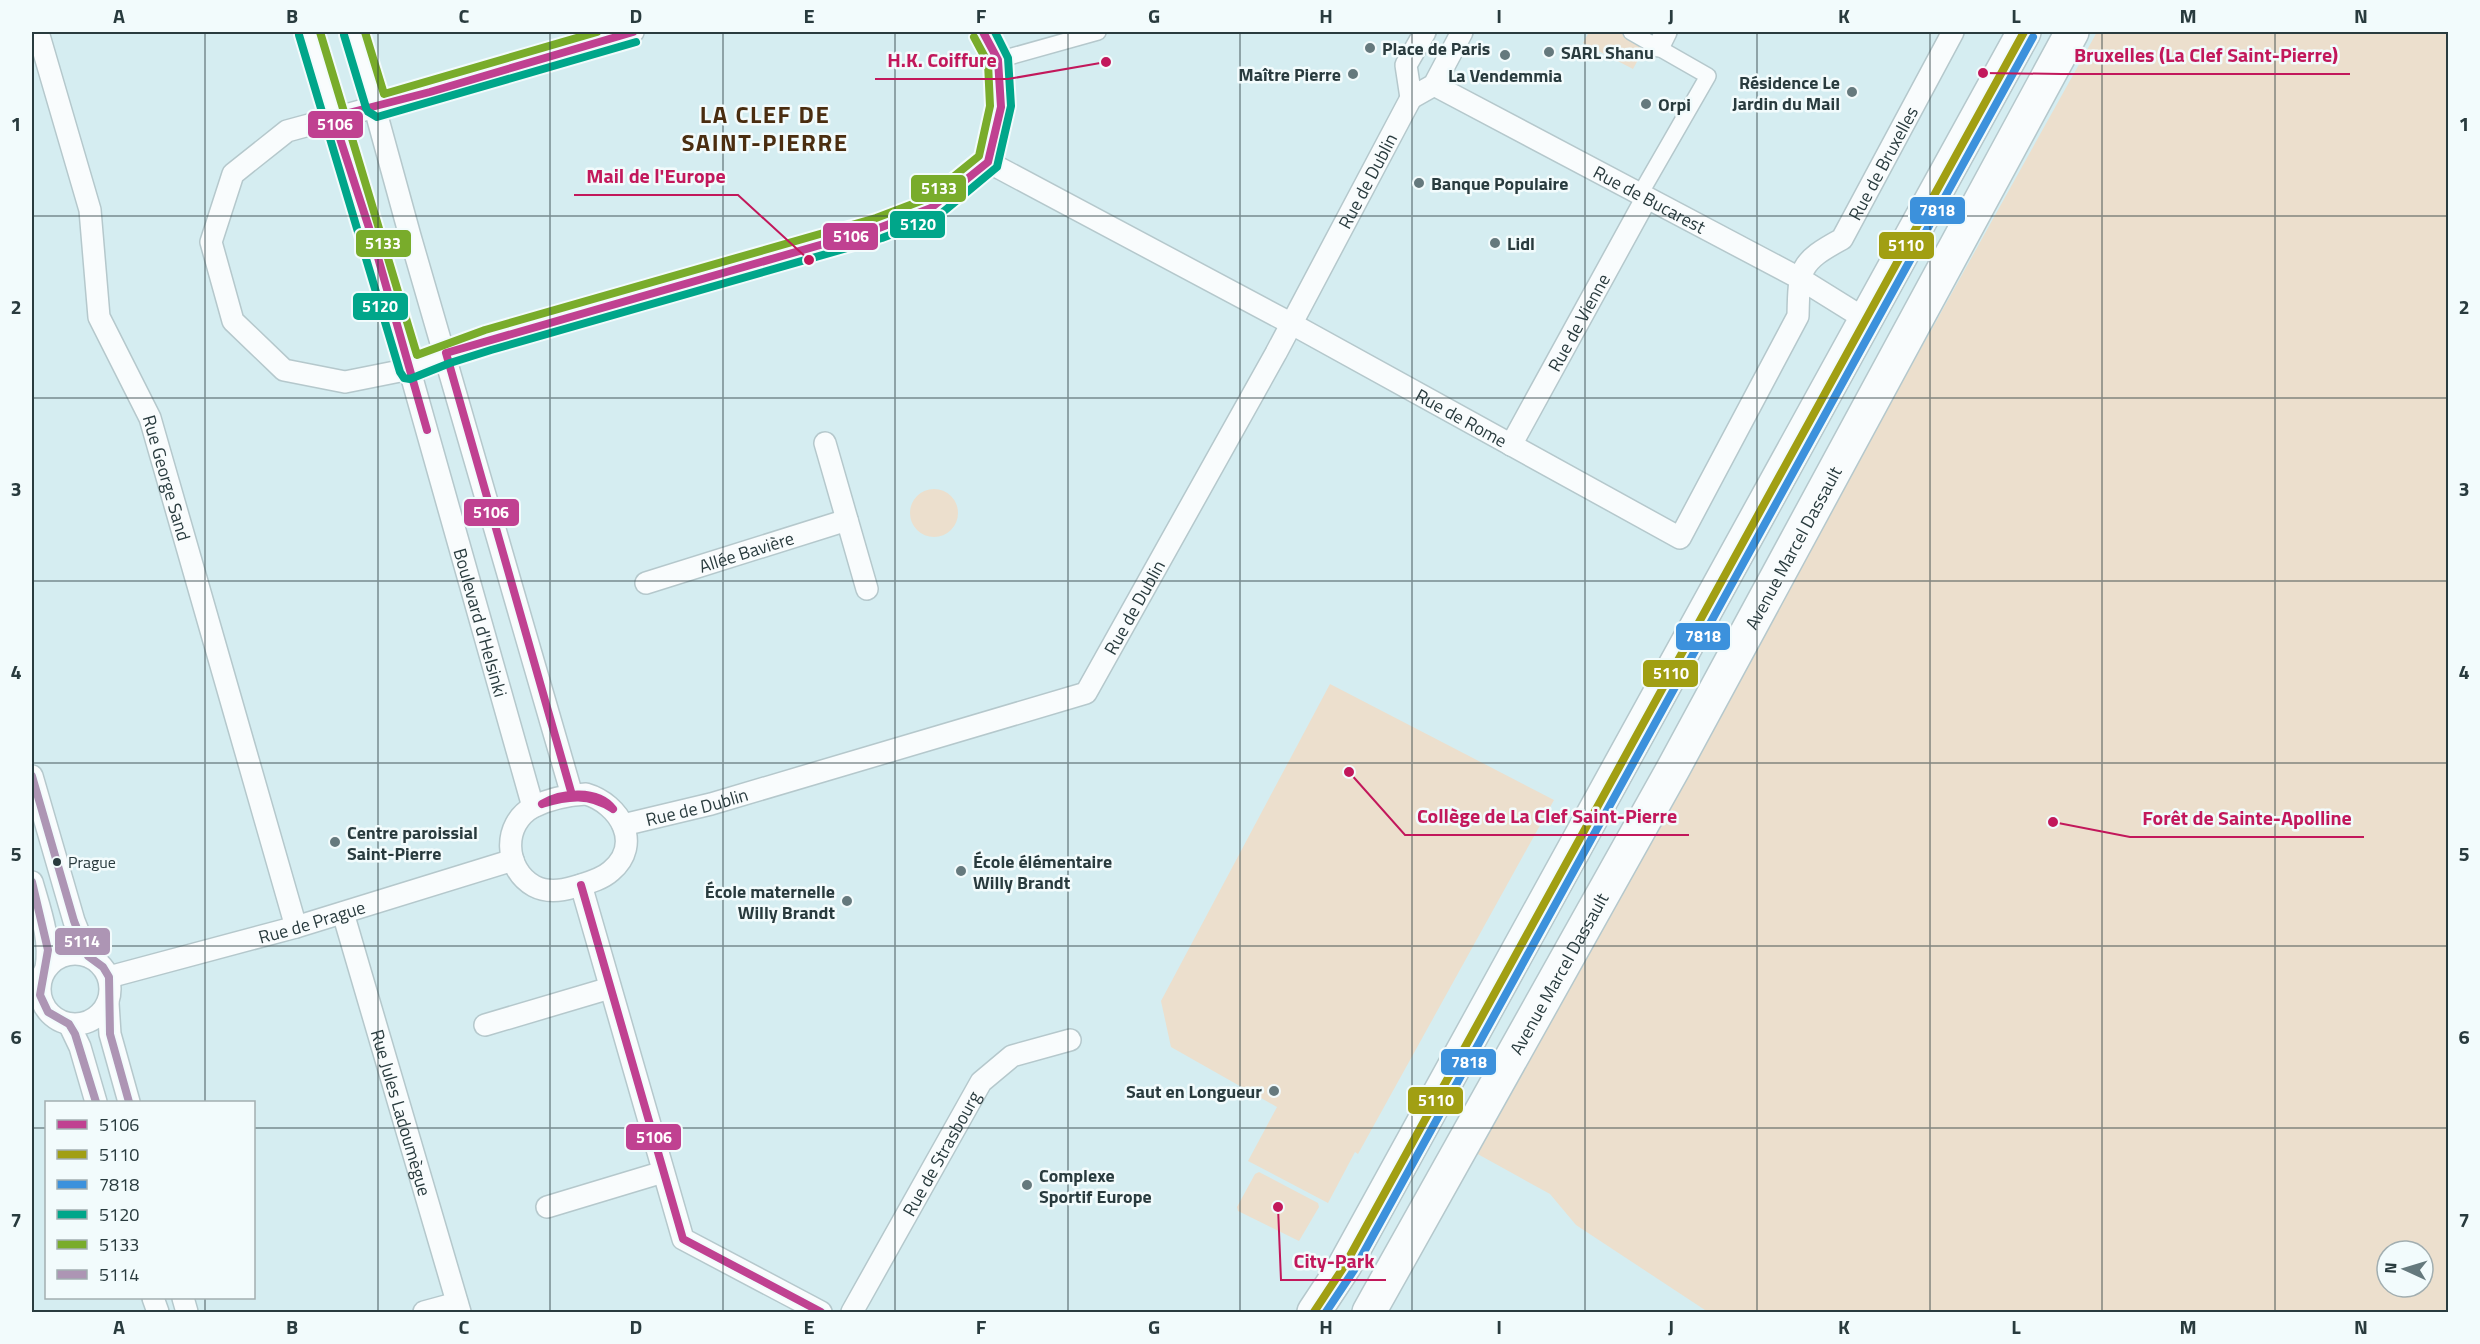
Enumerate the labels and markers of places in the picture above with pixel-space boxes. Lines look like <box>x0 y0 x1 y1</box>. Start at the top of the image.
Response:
place label: Place de Paris <box>1382 35 1490 62</box>
callout: Bruxelles (La Clef Saint-Pierre) <box>2062 36 2350 74</box>
place label: SARL Shanu <box>1561 39 1654 66</box>
callout: H.K. Coiffure <box>875 41 1008 79</box>
marker: Place de Paris <box>1363 41 1377 55</box>
marker: SARL Shanu <box>1542 45 1556 59</box>
marker: La Vendemmia <box>1498 48 1512 62</box>
place label: Maître Pierre <box>1238 61 1341 88</box>
place label: La Vendemmia <box>1448 62 1562 89</box>
marker: Maître Pierre <box>1346 67 1360 81</box>
place label: Résidence Le Jardin du Mail <box>1732 69 1840 117</box>
marker: Résidence Le Jardin du Mail <box>1845 85 1859 99</box>
place label: Orpi <box>1658 91 1691 118</box>
marker: Orpi <box>1639 97 1653 111</box>
callout: Mail de l'Europe <box>574 157 738 195</box>
place label: Banque Populaire <box>1431 170 1568 197</box>
marker: Banque Populaire <box>1412 176 1426 190</box>
place label: Lidl <box>1507 230 1535 257</box>
marker: Lidl <box>1488 236 1502 250</box>
callout: Collège de La Clef Saint-Pierre <box>1405 797 1689 835</box>
callout: Forêt de Sainte-Apolline <box>2130 799 2364 837</box>
place label: Centre paroissial Saint-Pierre <box>347 819 478 867</box>
marker: Centre paroissial Saint-Pierre <box>328 835 342 849</box>
place label: École élémentaire Willy Brandt <box>973 848 1112 896</box>
place label: Prague <box>68 850 116 874</box>
marker: Prague <box>51 856 63 868</box>
marker: École élémentaire Willy Brandt <box>954 864 968 878</box>
place label: École maternelle Willy Brandt <box>705 878 835 926</box>
marker: École maternelle Willy Brandt <box>840 894 854 908</box>
place label: Saut en Longueur <box>1126 1078 1262 1105</box>
marker: Saut en Longueur <box>1267 1084 1281 1098</box>
place label: Complexe Sportif Europe <box>1039 1162 1152 1210</box>
marker: Complexe Sportif Europe <box>1020 1178 1034 1192</box>
callout: City-Park <box>1281 1242 1386 1280</box>

